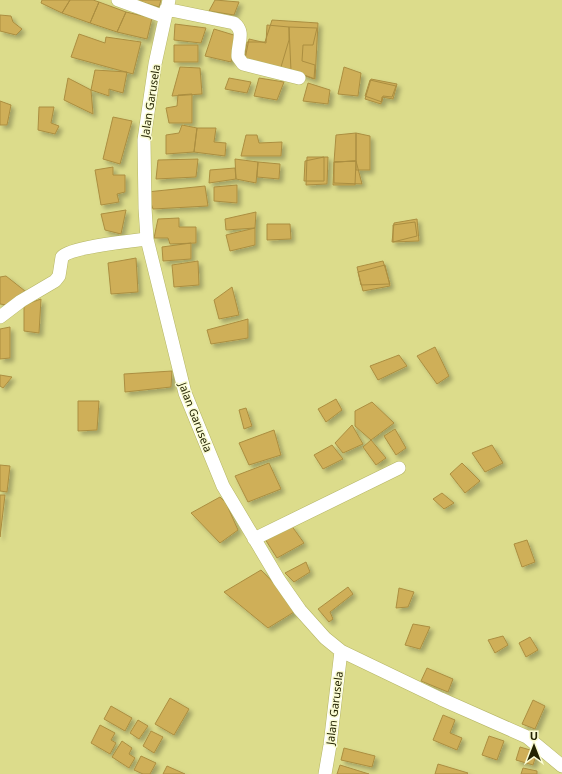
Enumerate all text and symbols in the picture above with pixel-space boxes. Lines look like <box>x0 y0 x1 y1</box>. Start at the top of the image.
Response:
street label: Jalan Garusela <box>137 63 163 140</box>
street label: Jalan Garusela <box>175 379 216 454</box>
street label: Jalan Garusela <box>322 670 346 747</box>
north arrow <box>514 726 554 766</box>
text: U <box>530 728 538 743</box>

